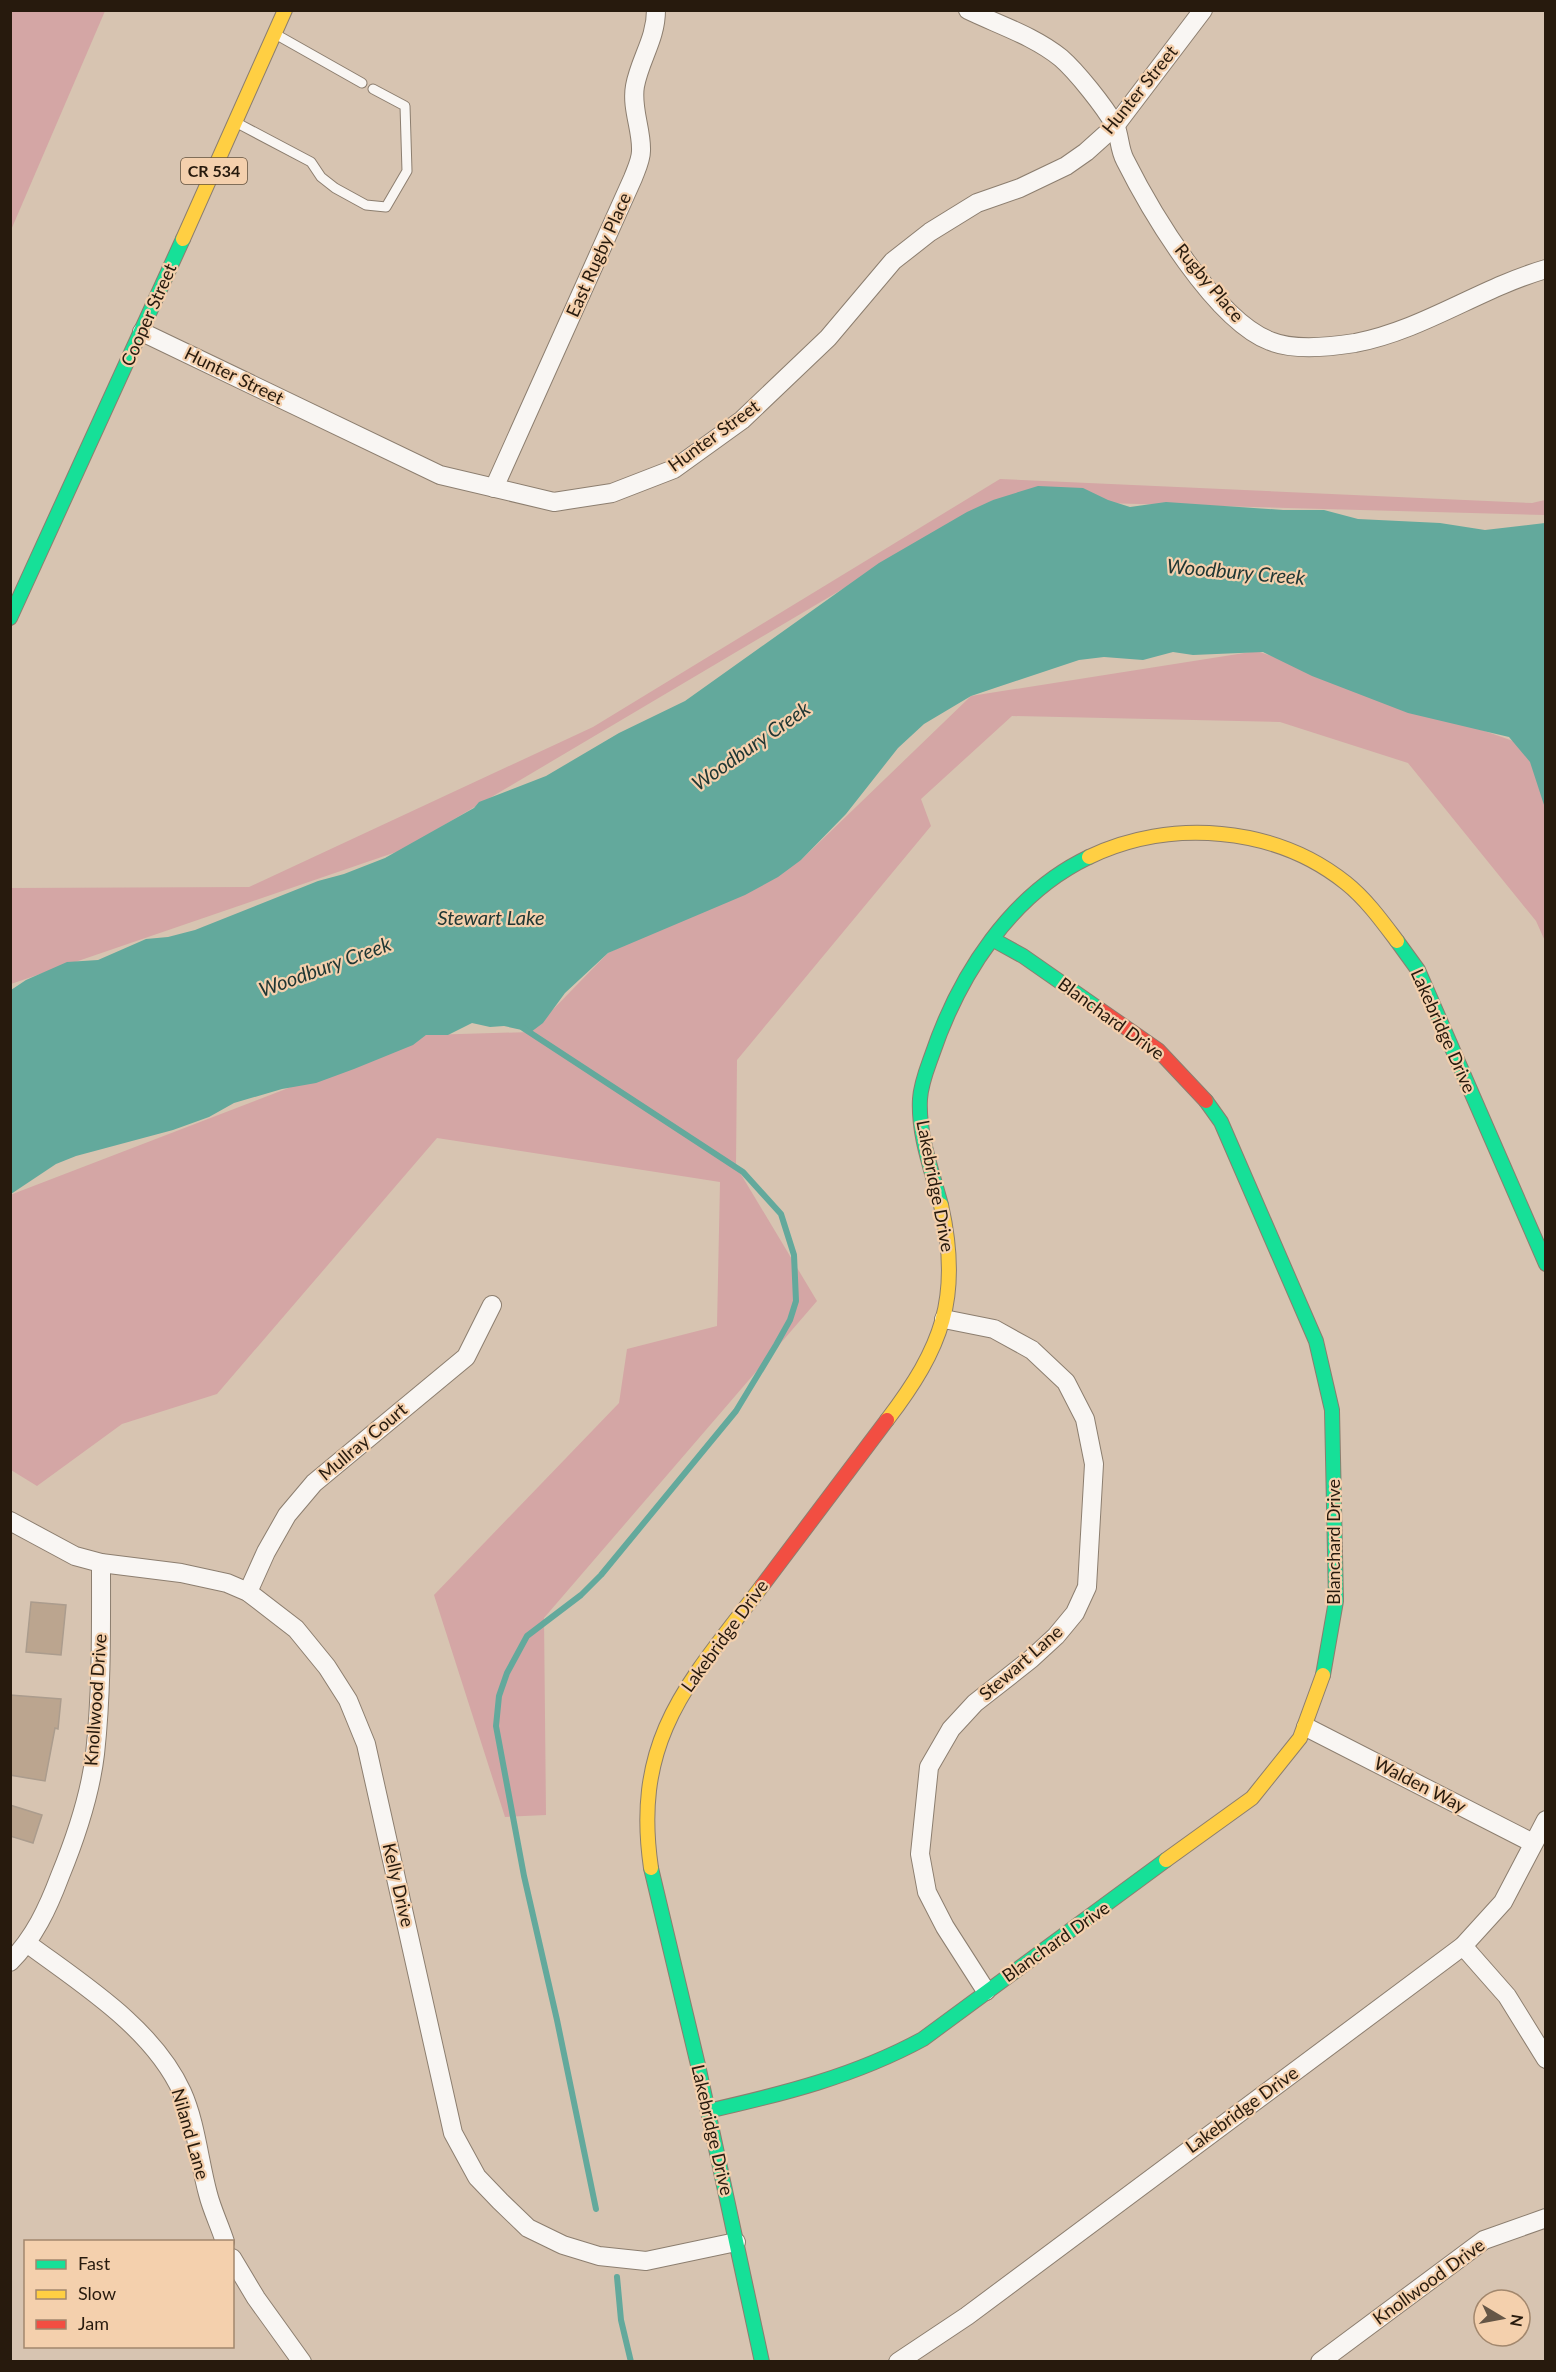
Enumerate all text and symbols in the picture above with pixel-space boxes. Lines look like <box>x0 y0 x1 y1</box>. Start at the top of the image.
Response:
street label: Hunter Street <box>1097 40 1182 138</box>
road number: CR 534 <box>181 158 247 184</box>
street label: East Rugby Place <box>561 189 635 320</box>
street label: Rugby Place <box>1171 239 1249 326</box>
street label: Cooper Street <box>116 259 181 369</box>
street label: Hunter Street <box>181 342 288 409</box>
street label: Hunter Street <box>663 394 764 476</box>
water label: Woodbury Creek <box>1166 553 1307 589</box>
water label: Woodbury Creek <box>687 695 815 795</box>
water label: Stewart Lake <box>437 905 545 929</box>
water label: Woodbury Creek <box>255 931 394 1001</box>
street label: Lakebridge Drive <box>1407 965 1481 1096</box>
street label: Blanchard Drive <box>1054 972 1169 1064</box>
street label: Lakebridge Drive <box>912 1118 960 1253</box>
street label: Mullray Court <box>314 1398 411 1485</box>
street label: Blanchard Drive <box>1322 1479 1344 1605</box>
street label: Lakebridge Drive <box>676 1575 772 1696</box>
street label: Stewart Lane <box>974 1620 1067 1705</box>
street label: Knollwood Drive <box>79 1633 111 1767</box>
street label: Walden Way <box>1371 1752 1471 1817</box>
street label: Kelly Drive <box>379 1841 419 1929</box>
street label: Blanchard Drive <box>997 1896 1113 1986</box>
street label: Lakebridge Drive <box>1181 2061 1302 2157</box>
street label: Lakebridge Drive <box>687 2062 739 2197</box>
street label: Niland Lane <box>167 2086 214 2182</box>
street label: Knollwood Drive <box>1368 2233 1489 2329</box>
legend <box>24 2240 234 2348</box>
text: Fast <box>78 2252 111 2274</box>
text: Slow <box>78 2282 116 2304</box>
north arrow <box>1472 2288 1532 2348</box>
text: Jam <box>78 2312 109 2334</box>
text: N <box>1507 2313 1528 2328</box>

